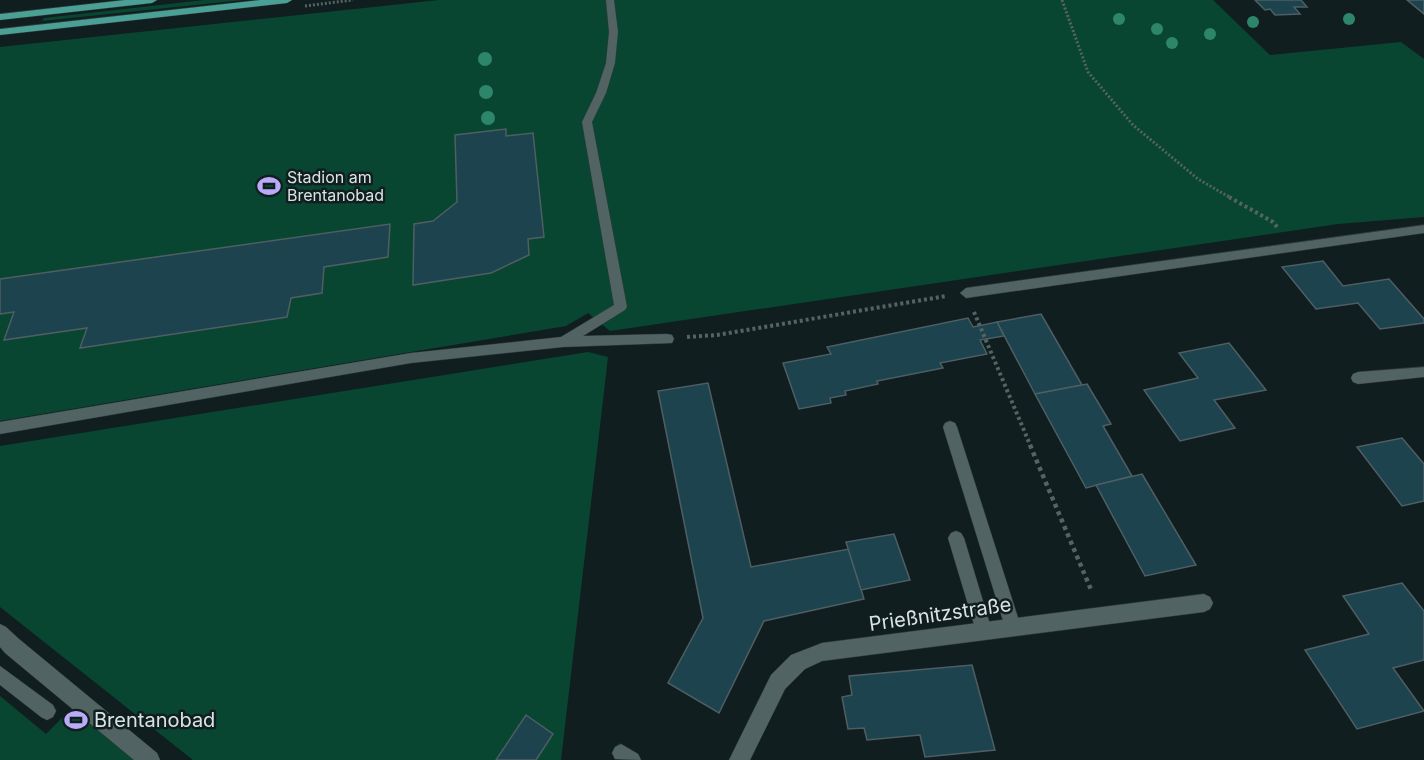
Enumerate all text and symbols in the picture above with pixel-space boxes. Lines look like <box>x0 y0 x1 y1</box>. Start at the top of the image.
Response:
place label: Stadion am Brentanobad <box>287 167 384 205</box>
sports icon: Stadion am Brentanobad <box>256 173 282 199</box>
street label: Prießnitzstraße <box>867 592 1013 636</box>
sports icon: Brentanobad <box>63 707 89 733</box>
place label: Brentanobad <box>94 708 215 732</box>

